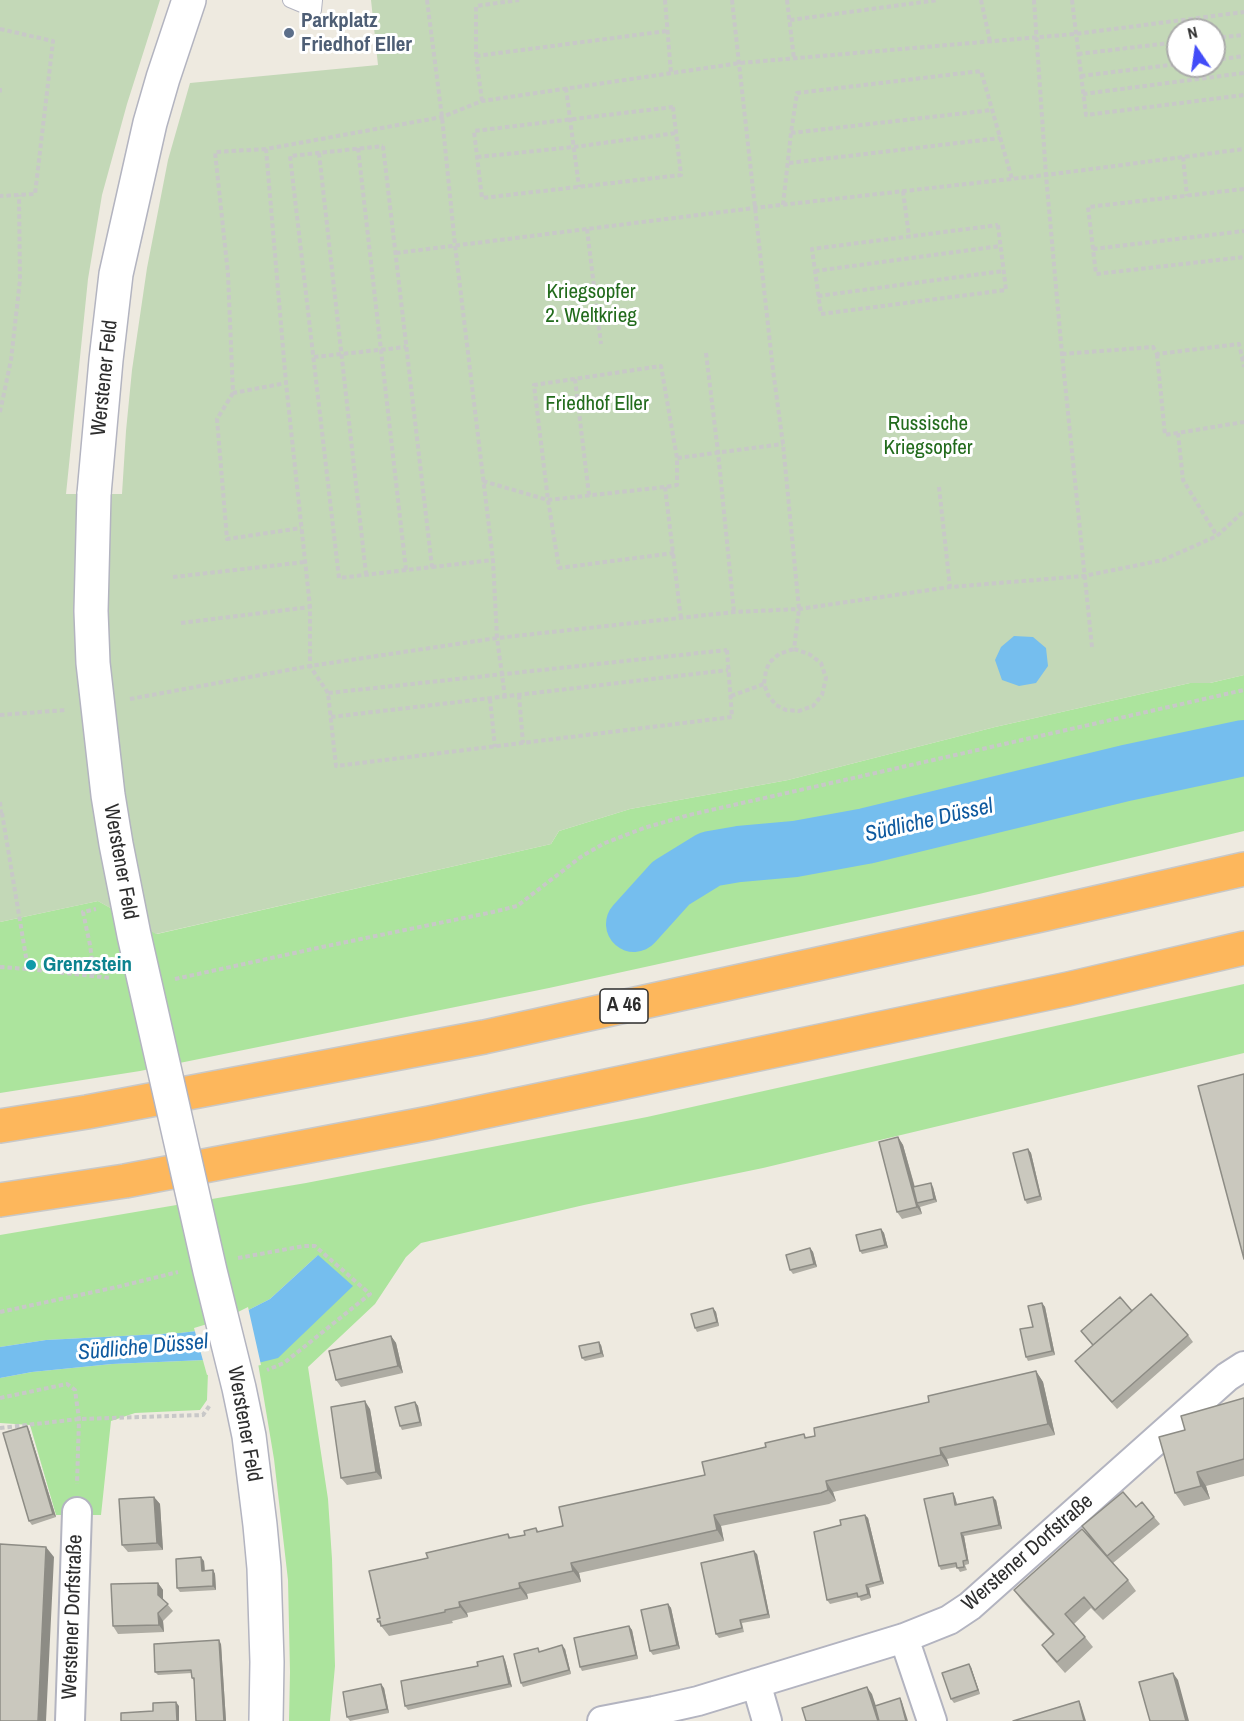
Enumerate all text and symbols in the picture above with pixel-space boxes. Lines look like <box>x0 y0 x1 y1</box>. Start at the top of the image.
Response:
place label: Parkplatz Friedhof Eller <box>301 8 412 58</box>
north arrow <box>1166 18 1226 78</box>
text: N <box>1185 21 1199 44</box>
marker: Parkplatz Friedhof Eller <box>282 26 296 40</box>
park label: Kriegsopfer 2. Weltkrieg <box>545 279 637 329</box>
street label: Werstener Feld <box>86 319 124 437</box>
park label: Friedhof Eller <box>545 391 649 417</box>
park label: Russische Kriegsopfer <box>883 411 973 461</box>
water label: Südliche Düssel <box>863 793 995 849</box>
street label: Werstener Feld <box>97 802 143 922</box>
place label: Grenzstein <box>43 952 132 978</box>
marker: Grenzstein <box>24 958 38 972</box>
road number: A 46 <box>600 989 648 1023</box>
water label: Südliche Düssel <box>77 1329 209 1367</box>
street label: Werstener Feld <box>221 1364 267 1484</box>
street label: Werstener Dorfstraße <box>957 1489 1099 1617</box>
street label: Werstener Dorfstraße <box>58 1534 88 1700</box>

